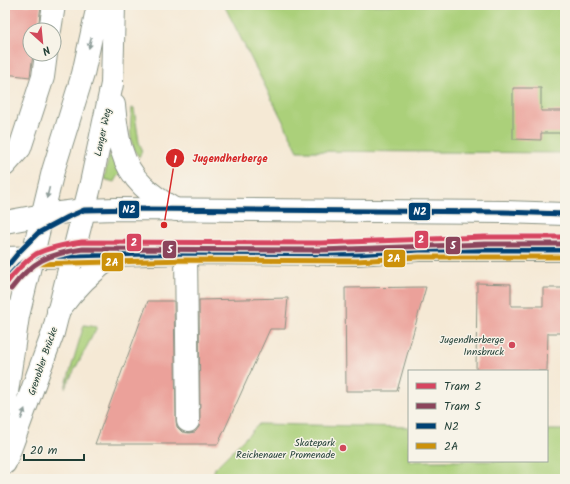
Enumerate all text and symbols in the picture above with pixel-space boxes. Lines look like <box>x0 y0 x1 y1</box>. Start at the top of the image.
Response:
north arrow <box>22 22 62 62</box>
one-way arrow <box>86 37 92 49</box>
text: N <box>39 40 53 60</box>
street label: Langer Weg <box>90 106 116 158</box>
callout: Jugendherberge <box>165 147 276 170</box>
text: 1 <box>173 150 177 169</box>
text: Jugendherberge <box>192 150 268 168</box>
one-way arrow <box>45 188 51 200</box>
line badge: N2 <box>118 200 140 219</box>
text: N2 <box>122 201 136 219</box>
line badge: N2 <box>408 202 431 221</box>
text: N2 <box>413 203 427 221</box>
line badge: 2 <box>414 230 429 249</box>
text: 2 <box>418 231 424 249</box>
line badge: 2 <box>126 233 142 252</box>
text: 2 <box>131 234 137 252</box>
line badge: 5 <box>445 236 461 255</box>
text: 5 <box>449 237 457 255</box>
line badge: 5 <box>162 240 177 259</box>
text: 5 <box>166 241 174 259</box>
line badge: 2A <box>383 249 406 268</box>
text: 2A <box>387 250 401 268</box>
line badge: 2A <box>101 252 124 272</box>
text: 2A <box>105 254 119 272</box>
street label: Grenobler Brücke <box>24 324 62 398</box>
place label: Jugendherberge Innsbruck <box>439 332 504 360</box>
marker: Jugendherberge Innsbruck <box>507 340 517 350</box>
legend <box>408 370 548 462</box>
text: Tram 2 <box>444 377 481 396</box>
text: Tram 5 <box>444 397 482 416</box>
one-way arrow <box>21 407 27 419</box>
text: N2 <box>444 417 459 436</box>
place label: Skatepark Reichenauer Promenade <box>236 435 335 463</box>
scale bar <box>24 436 84 462</box>
text: 2A <box>444 437 458 456</box>
text: 20 m <box>30 441 58 460</box>
marker: Skatepark Reichenauer Promenade <box>338 443 348 453</box>

